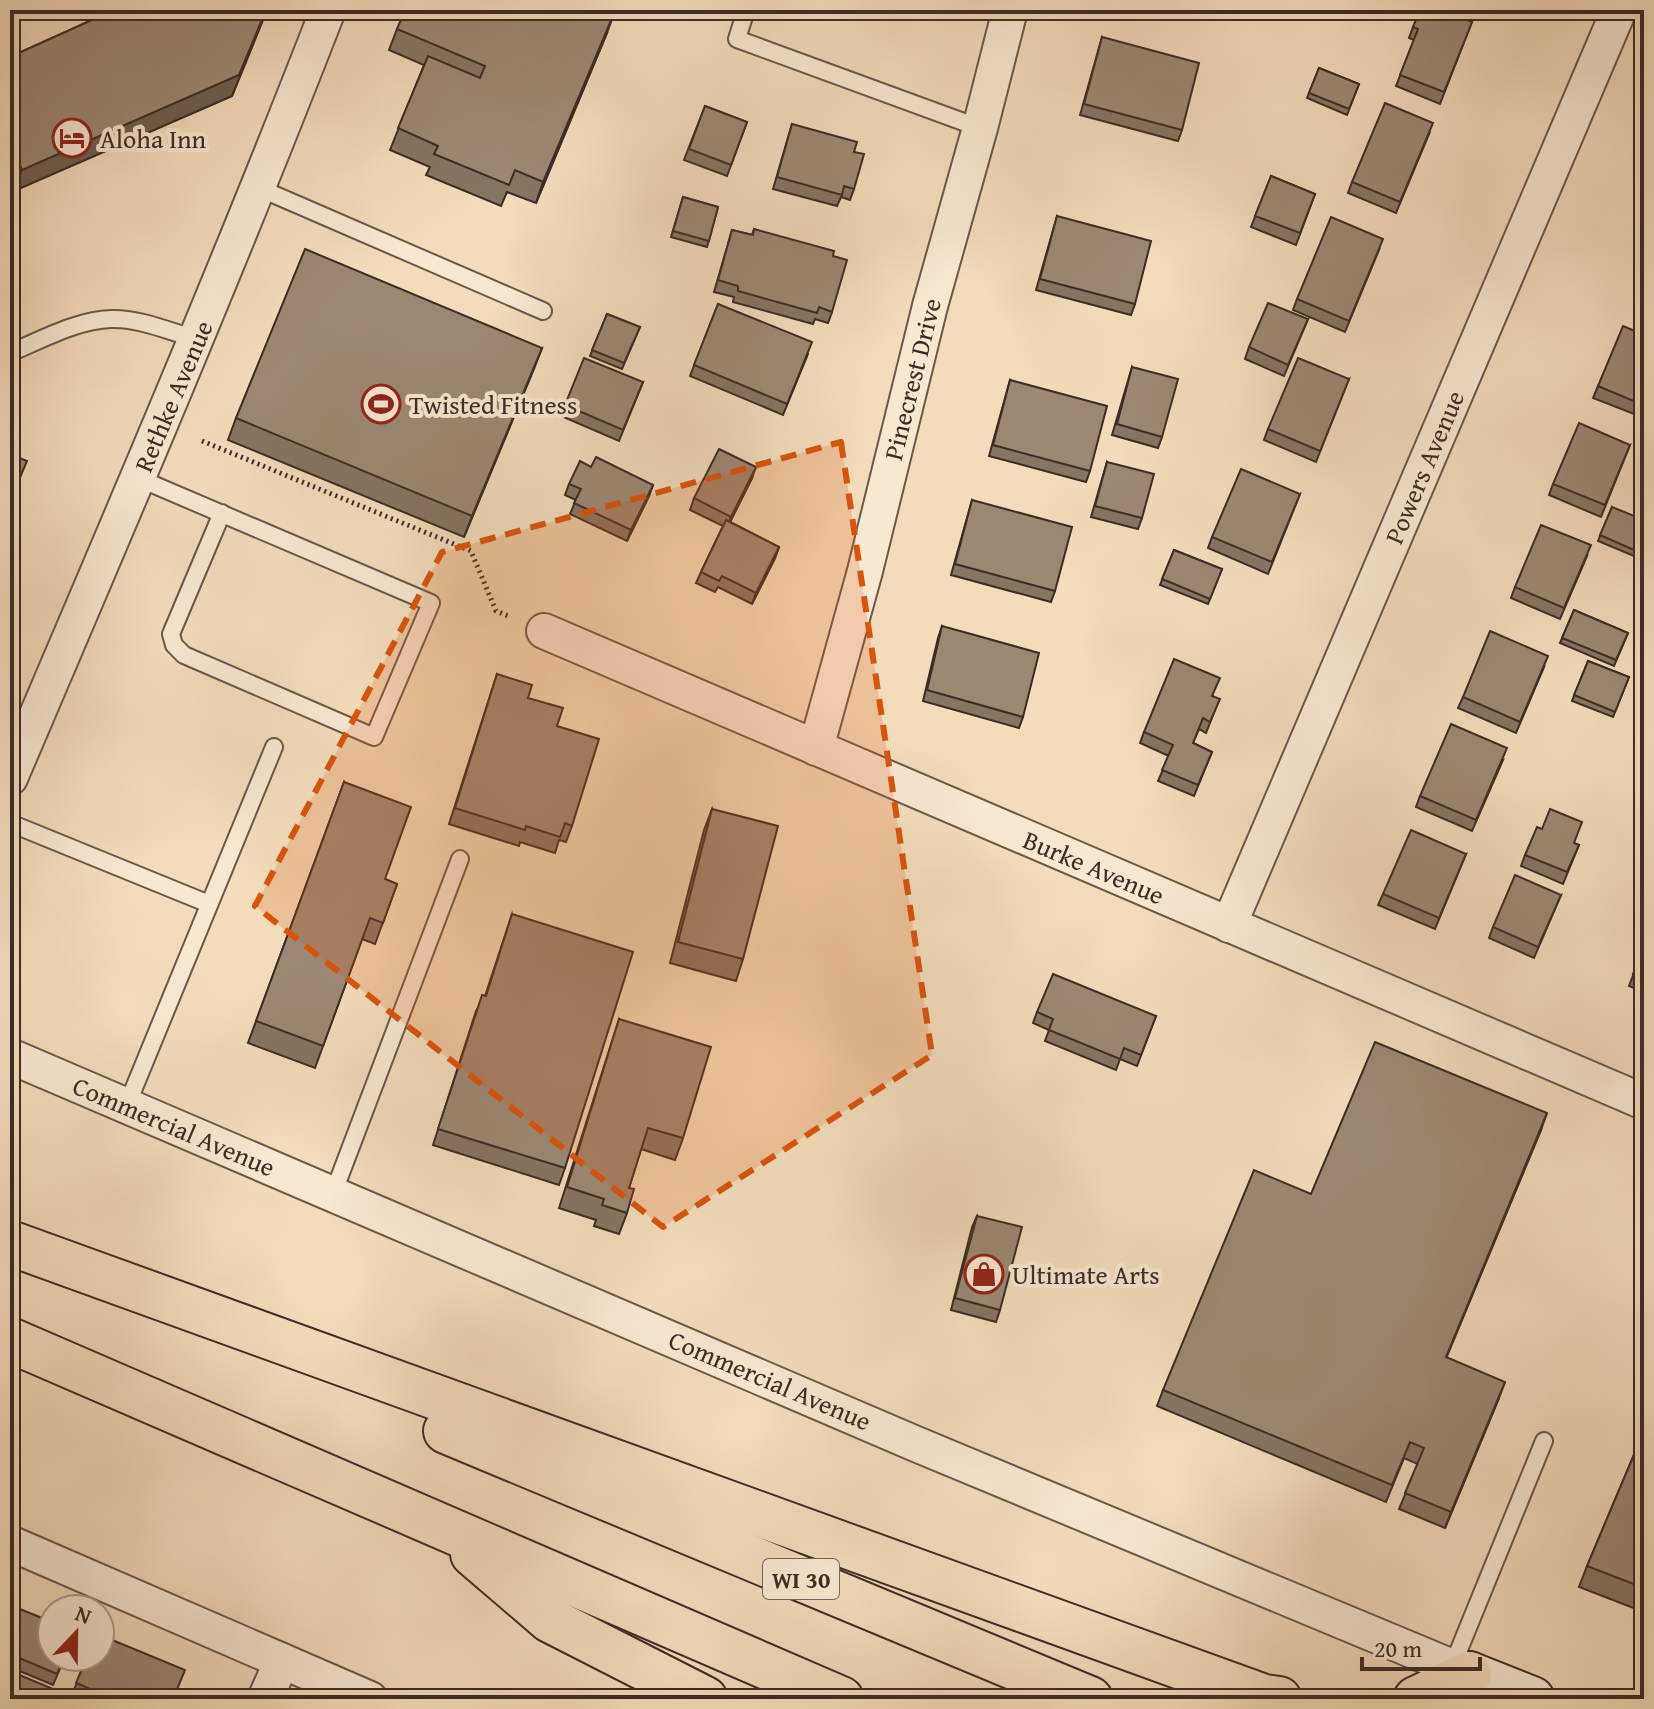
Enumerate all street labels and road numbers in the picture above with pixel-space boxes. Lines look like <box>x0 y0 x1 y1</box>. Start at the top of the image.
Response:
street label: Pinecrest Drive <box>873 294 951 464</box>
street label: Rethke Avenue <box>124 314 222 478</box>
street label: Powers Avenue <box>1374 384 1474 550</box>
street label: Burke Avenue <box>1017 820 1171 914</box>
street label: Commercial Avenue <box>67 1066 281 1186</box>
street label: Commercial Avenue <box>663 1320 877 1440</box>
road number: WI 30 <box>763 1559 839 1599</box>

